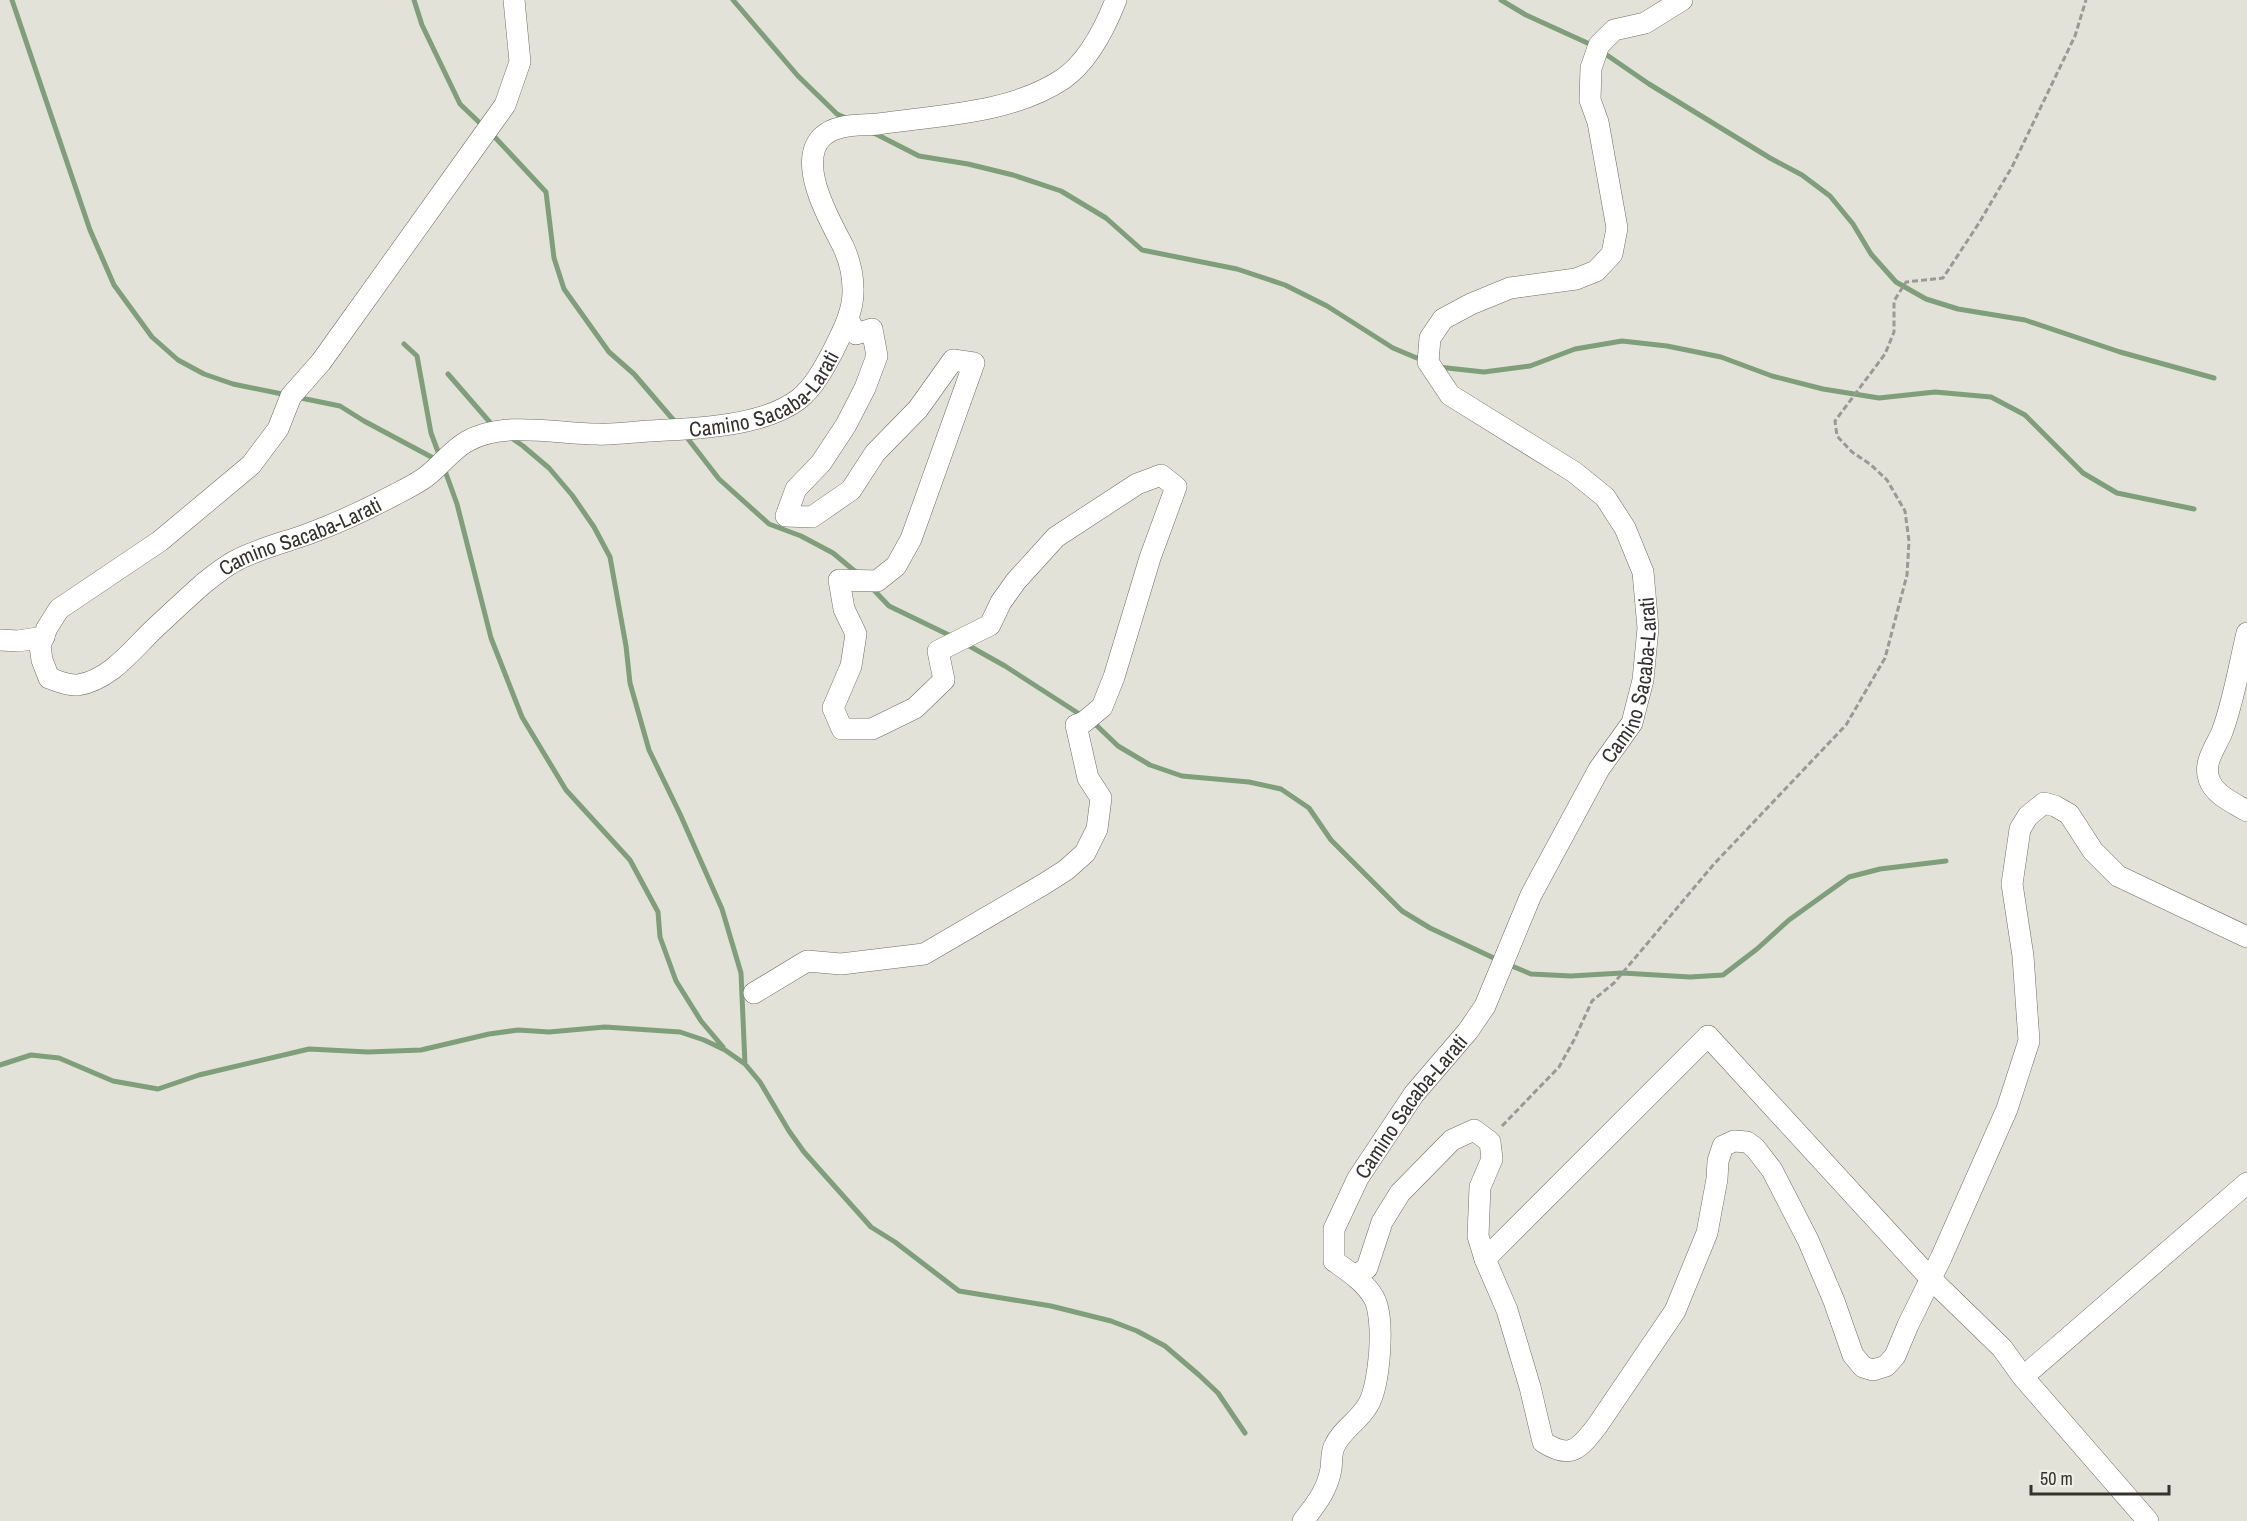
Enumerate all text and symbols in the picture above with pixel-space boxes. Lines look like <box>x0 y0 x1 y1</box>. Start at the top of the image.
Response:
street label: Camino Sacaba-Larati <box>688 345 845 443</box>
street label: Camino Sacaba-Larati <box>212 489 386 582</box>
street label: Camino Sacaba-Larati <box>1594 596 1663 769</box>
street label: Camino Sacaba-Larati <box>1347 1028 1474 1184</box>
scale bar <box>2031 1458 2169 1496</box>
text: 50 m <box>2040 1466 2073 1491</box>

